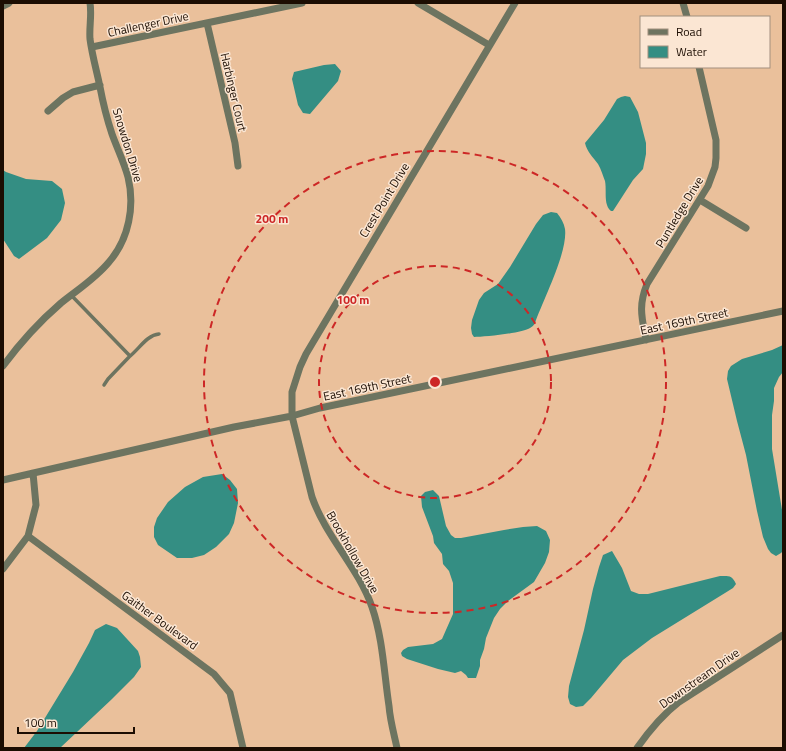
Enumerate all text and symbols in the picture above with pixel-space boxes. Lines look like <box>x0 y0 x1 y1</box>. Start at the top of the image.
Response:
street label: Challenger Drive <box>106 6 190 42</box>
legend <box>640 16 770 68</box>
text: Road <box>676 22 702 41</box>
text: Water <box>676 42 707 61</box>
street label: Harbinger Court <box>216 51 252 134</box>
street label: Snowdon Drive <box>108 106 148 184</box>
street label: Crest Point Drive <box>354 159 414 241</box>
street label: Puntledge Drive <box>650 173 708 251</box>
text: 200 m <box>256 209 288 228</box>
text: 100 m <box>337 290 369 309</box>
street label: East 169th Street <box>638 302 730 340</box>
street label: East 169th Street <box>321 368 413 406</box>
centre of rings <box>428 375 442 389</box>
street label: Brookhollow Drive <box>322 507 384 597</box>
street label: Gaither Boulevard <box>118 586 202 654</box>
street label: Downstream Drive <box>655 643 743 713</box>
scale bar <box>18 709 134 735</box>
text: 100 m <box>24 713 57 732</box>

